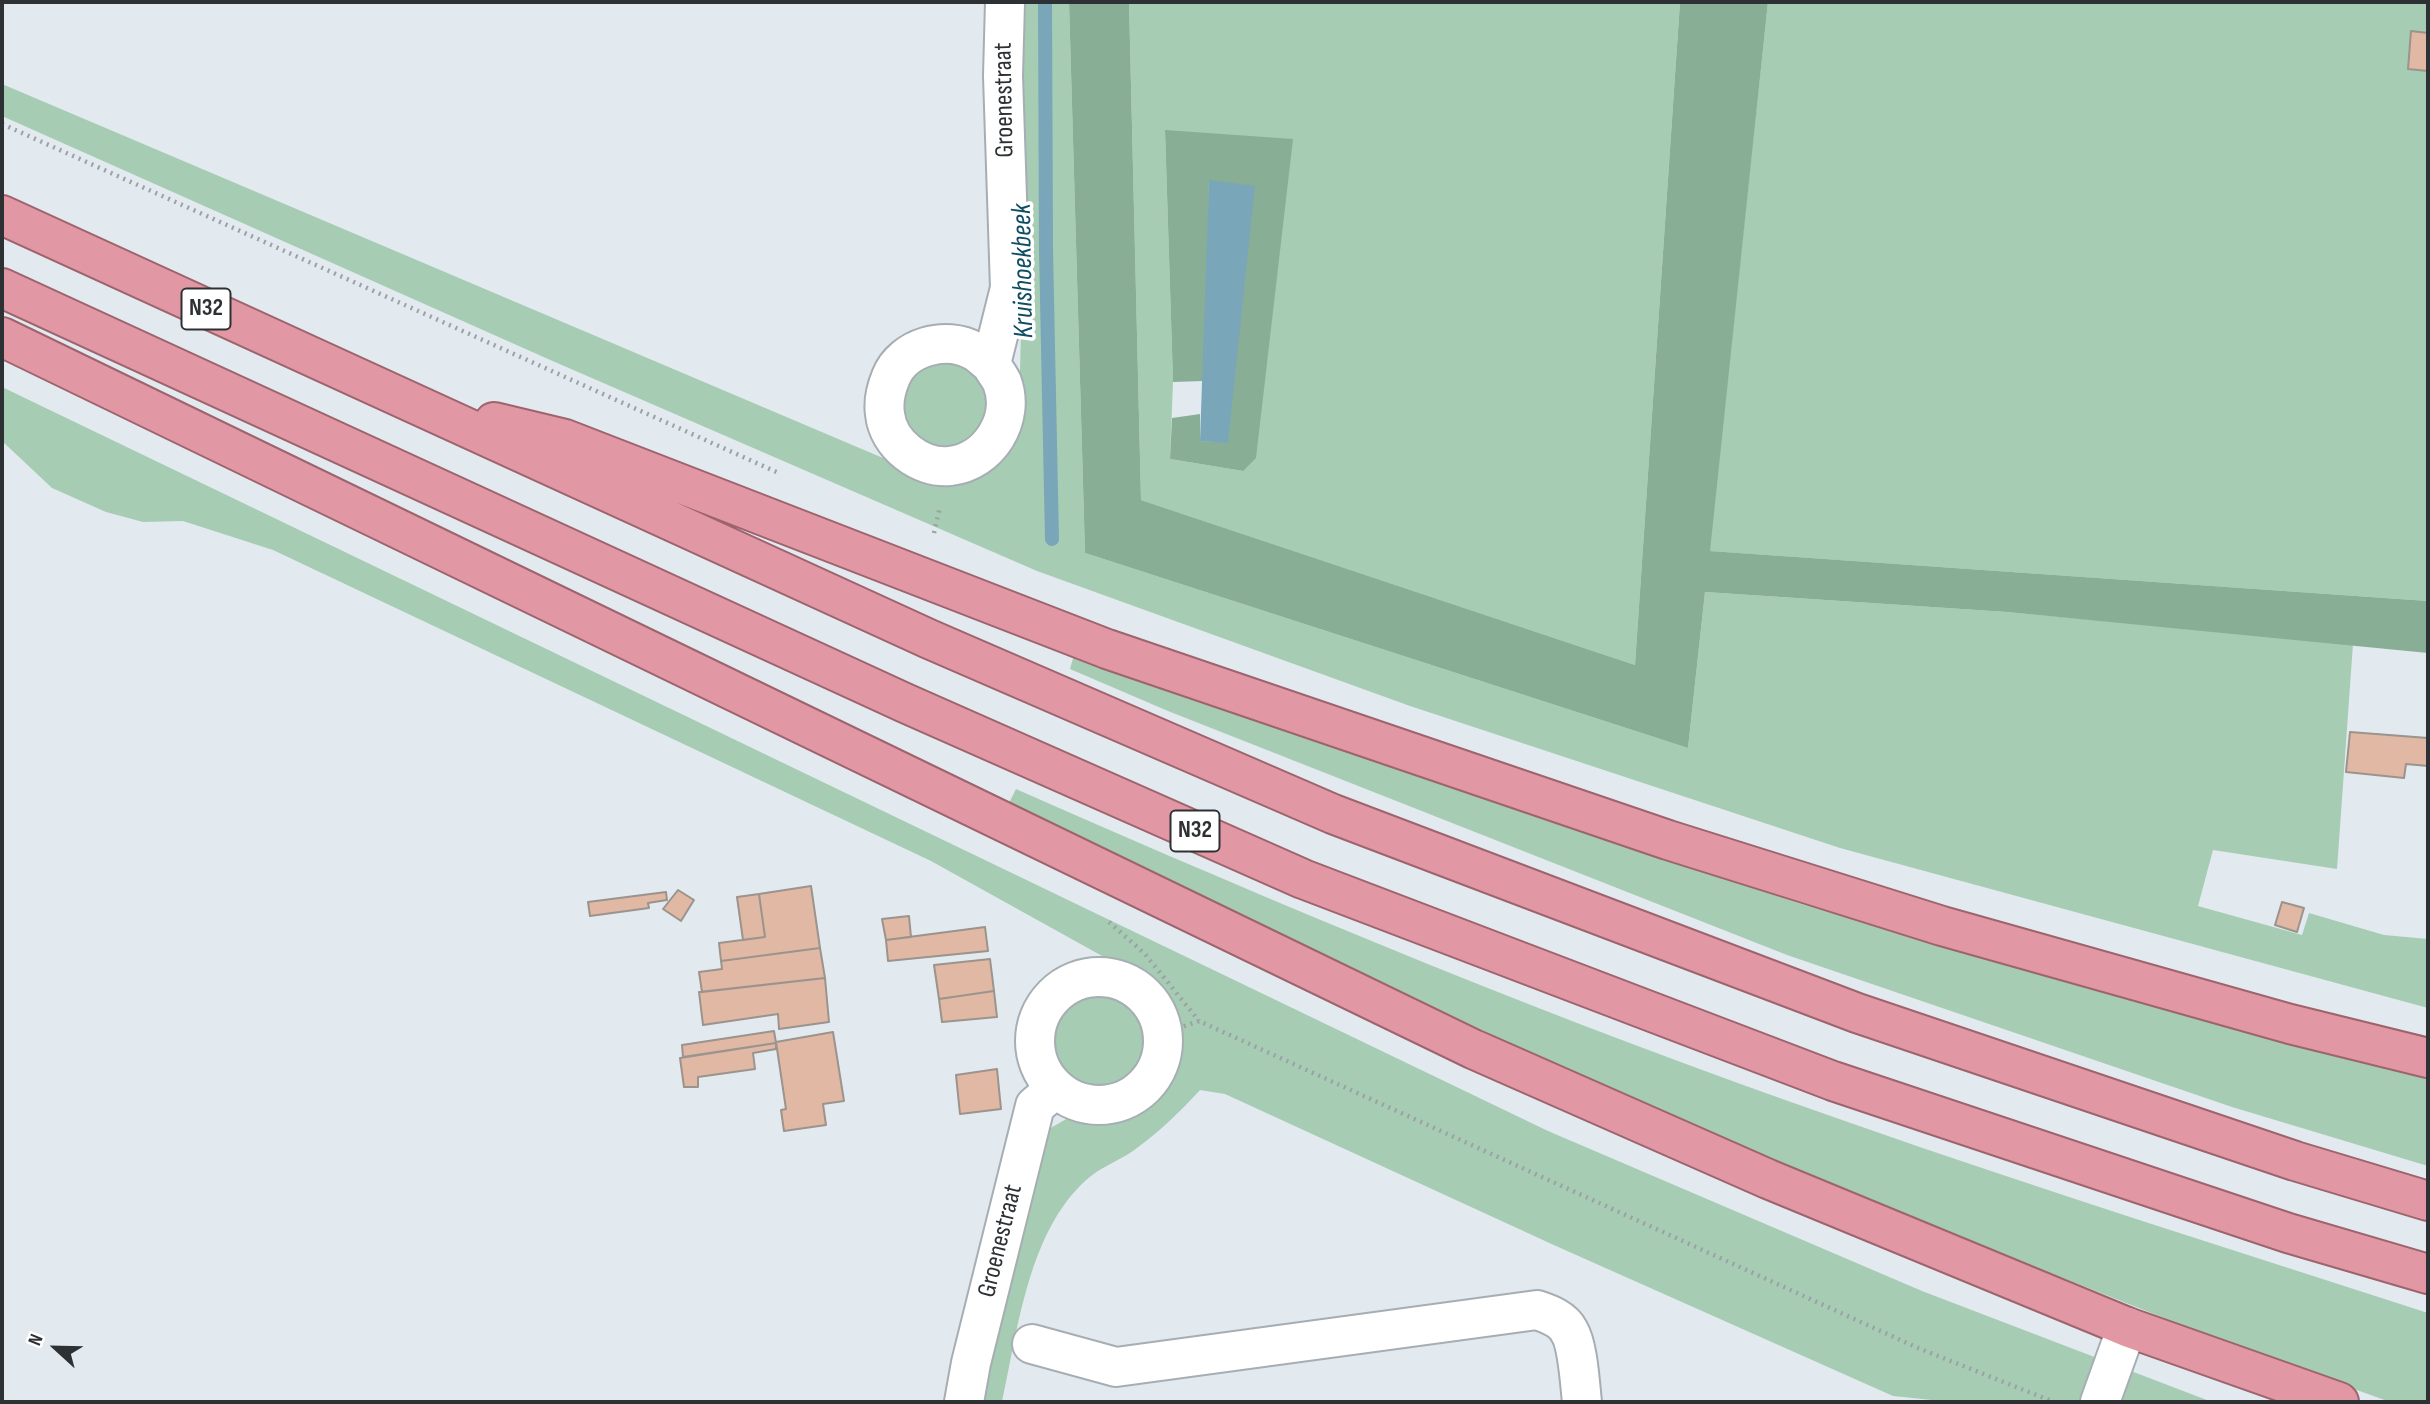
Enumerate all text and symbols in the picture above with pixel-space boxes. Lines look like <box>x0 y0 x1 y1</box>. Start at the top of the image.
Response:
street label: Groenestraat <box>988 42 1022 158</box>
water label: Kruishoekbeek <box>1006 203 1042 339</box>
road number: N32 <box>182 288 230 330</box>
road number: N32 <box>1170 810 1220 852</box>
street label: Groenestraat <box>972 1181 1030 1301</box>
north arrow <box>21 1313 91 1383</box>
text: N <box>24 1331 49 1349</box>

